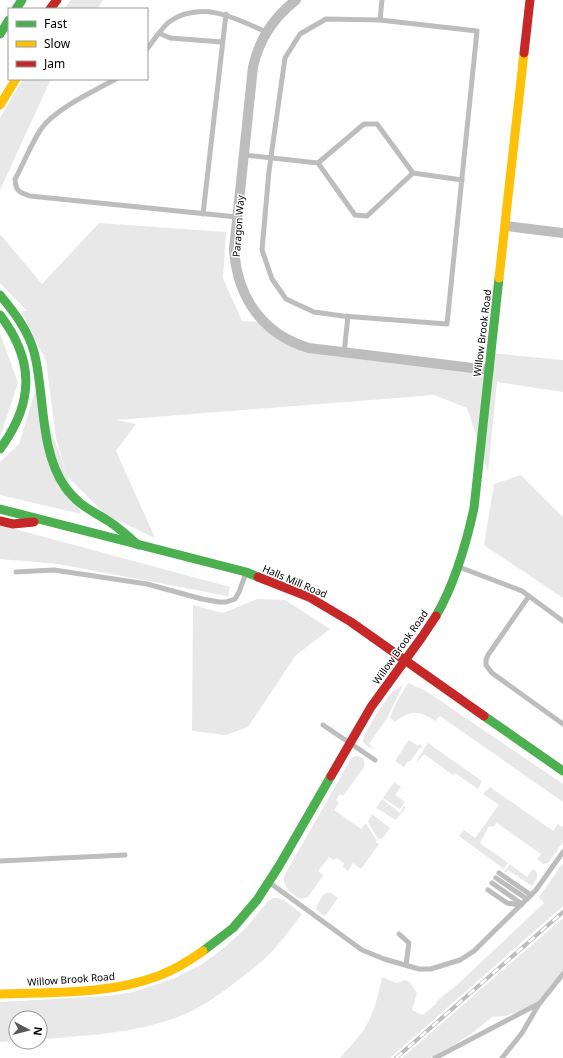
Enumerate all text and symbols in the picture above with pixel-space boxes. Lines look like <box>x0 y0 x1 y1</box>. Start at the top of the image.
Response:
legend <box>8 8 148 80</box>
text: Fast <box>44 15 68 32</box>
text: Slow <box>44 35 71 52</box>
text: Jam <box>43 55 65 72</box>
street label: Paragon Way <box>229 194 247 257</box>
street label: Willow Brook Road <box>470 289 494 377</box>
street label: Halls Mill Road <box>261 561 329 601</box>
street label: Willow Brook Road <box>369 607 431 687</box>
street label: Willow Brook Road <box>27 969 115 989</box>
north arrow <box>8 1010 48 1050</box>
text: N <box>30 1026 46 1037</box>

